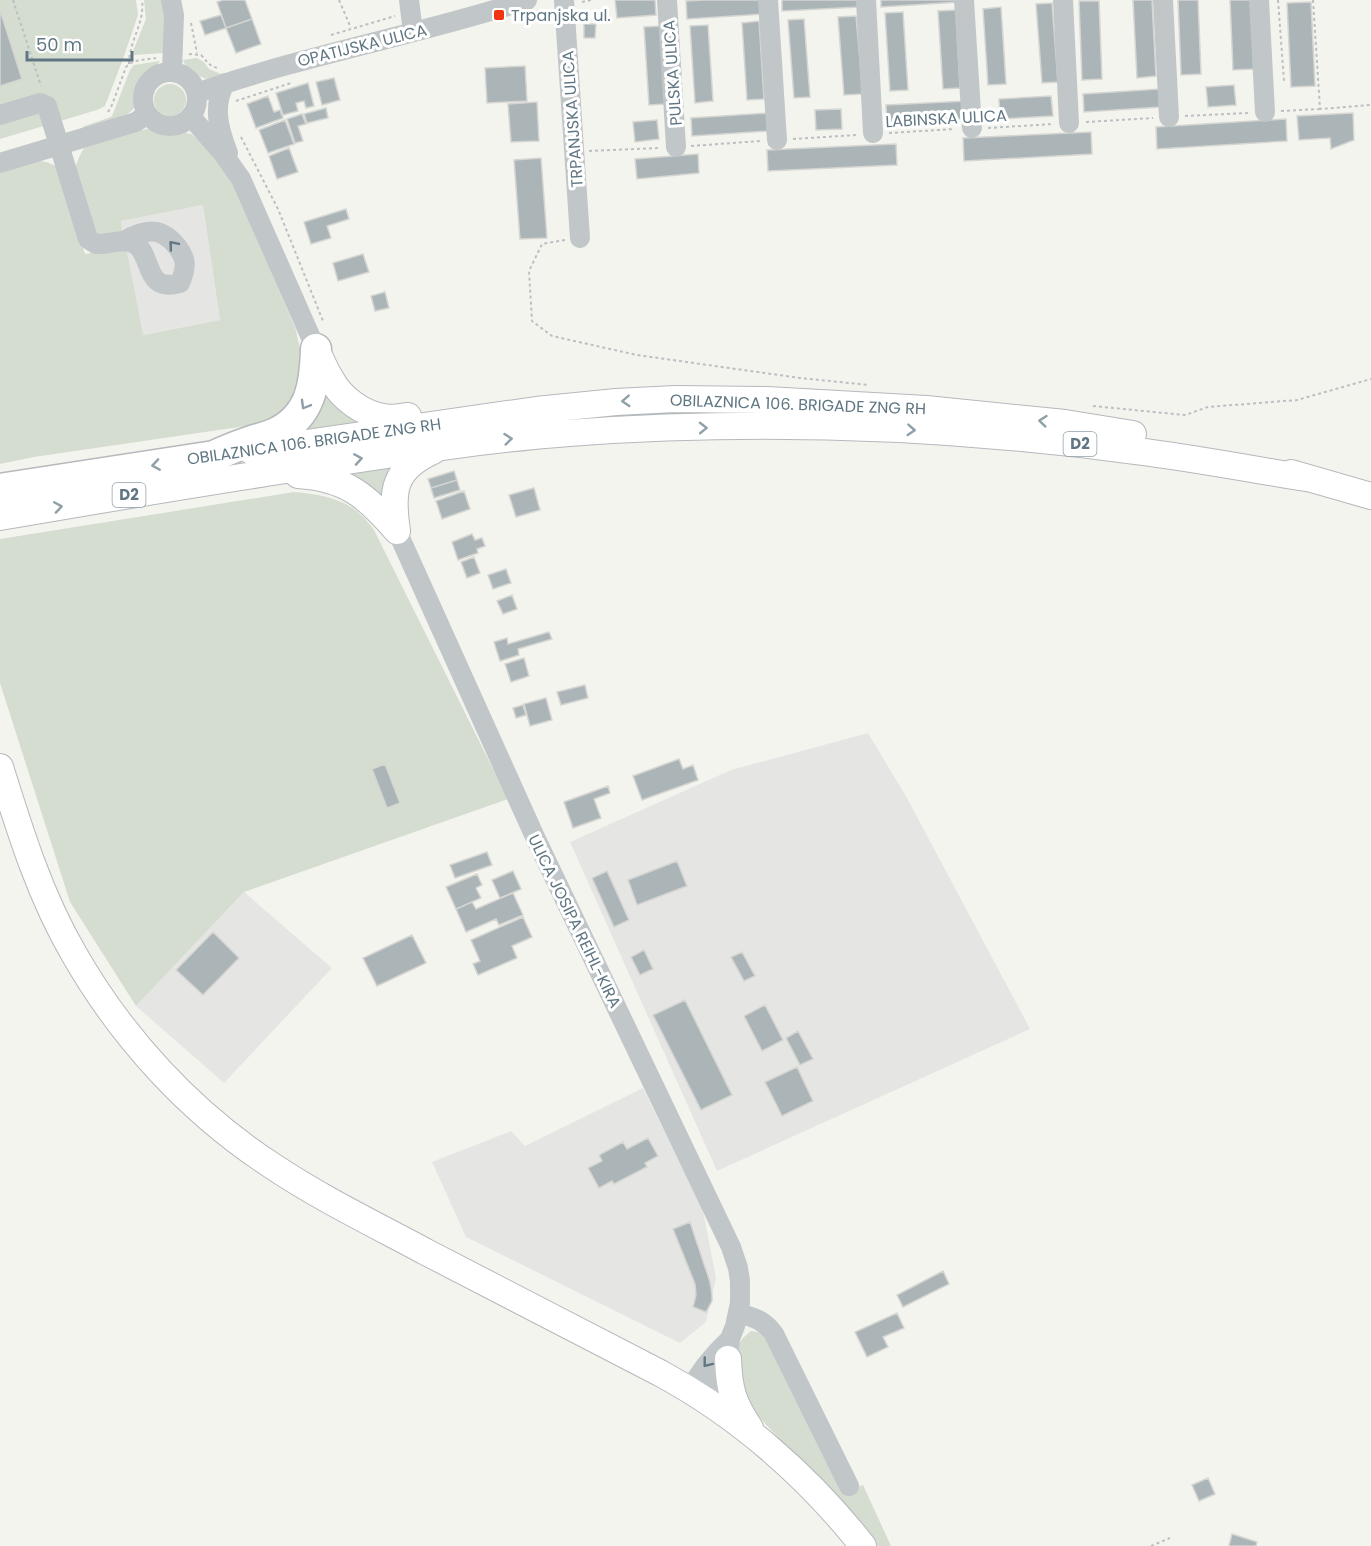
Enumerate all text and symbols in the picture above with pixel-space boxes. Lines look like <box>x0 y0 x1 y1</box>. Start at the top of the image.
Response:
place label: Trpanjska ul. <box>511 4 611 27</box>
marker: Trpanjska ul. <box>492 8 506 22</box>
street label: OPATIJSKA ULICA <box>295 18 429 73</box>
street label: PULSKA ULICA <box>657 19 688 127</box>
scale bar <box>27 24 132 62</box>
text: 50 m <box>36 32 82 57</box>
street label: TRPANJSKA ULICA <box>556 50 589 188</box>
street label: LABINSKA ULICA <box>885 104 1008 133</box>
one-way arrow <box>170 240 181 251</box>
street label: OBILAZNICA 106. BRIGADE ZNG RH <box>670 389 926 420</box>
one-way arrow <box>621 395 630 408</box>
one-way arrow <box>300 399 312 409</box>
street label: OBILAZNICA 106. BRIGADE ZNG RH <box>186 412 443 471</box>
one-way arrow <box>1038 415 1047 428</box>
one-way arrow <box>698 421 707 434</box>
one-way arrow <box>907 424 916 437</box>
road number: D2 <box>1064 432 1096 456</box>
one-way arrow <box>503 433 513 446</box>
one-way arrow <box>354 453 363 465</box>
one-way arrow <box>151 459 160 471</box>
road number: D2 <box>112 483 146 507</box>
one-way arrow <box>52 501 62 514</box>
street label: ULICA JOSIPA REIHL-KIRA <box>522 831 627 1012</box>
one-way arrow <box>704 1356 715 1367</box>

